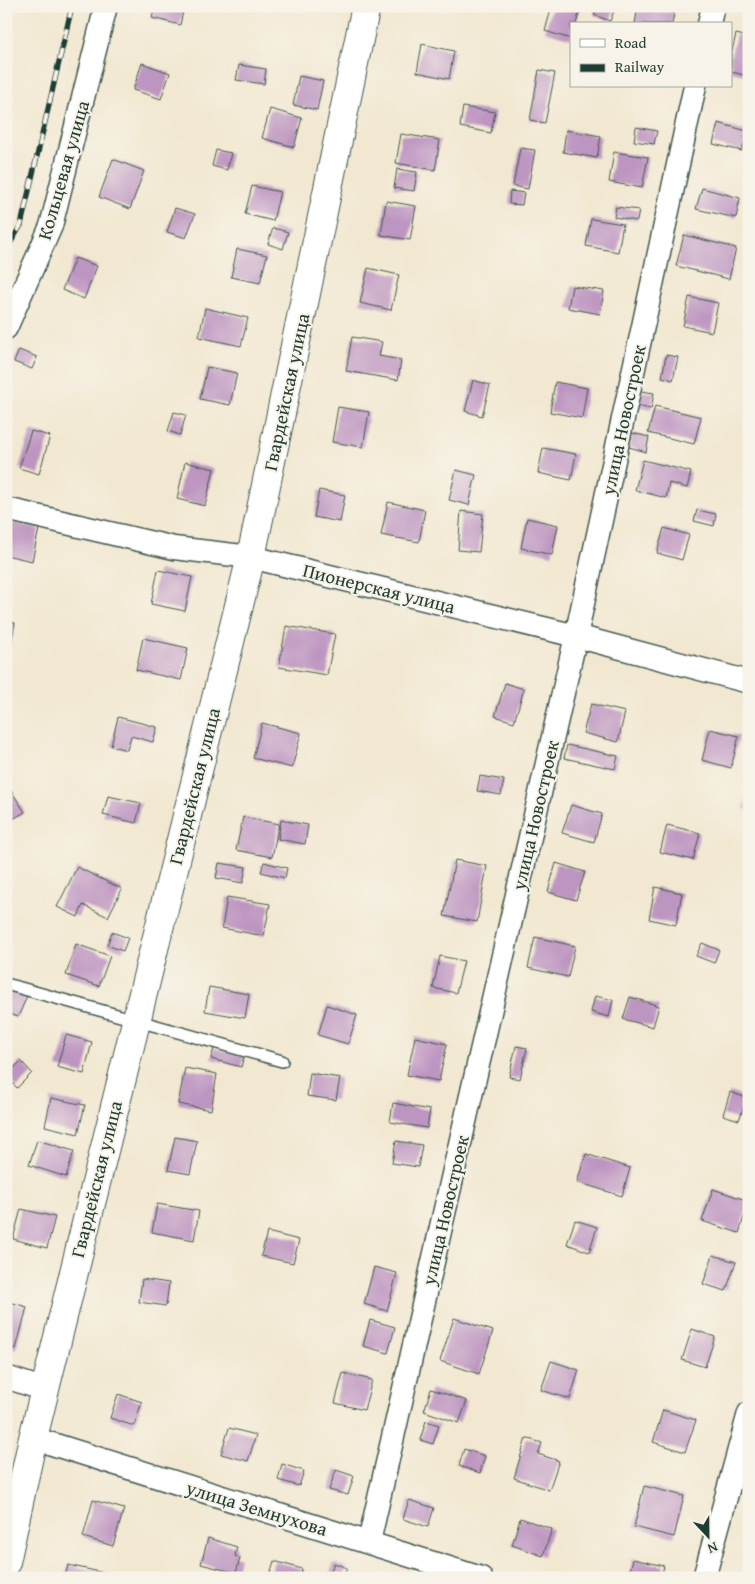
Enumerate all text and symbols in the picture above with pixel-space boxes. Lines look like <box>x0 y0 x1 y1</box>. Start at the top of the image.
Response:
legend <box>570 22 732 88</box>
text: Road <box>615 32 646 53</box>
text: Railway <box>615 56 665 77</box>
street label: Кольцевая улица <box>30 97 96 243</box>
street label: Гвардейская улица <box>256 310 316 474</box>
street label: улица Новостроек <box>593 342 653 499</box>
street label: Пионерская улица <box>300 556 458 620</box>
street label: Гвардейская улица <box>161 705 227 867</box>
street label: улица Новостроек <box>504 737 566 894</box>
street label: Гвардейская улица <box>63 1098 129 1260</box>
street label: улица Новостроек <box>414 1132 476 1289</box>
street label: улица Земнухова <box>182 1473 331 1543</box>
north arrow <box>682 1512 732 1562</box>
text: N <box>704 1537 721 1559</box>

